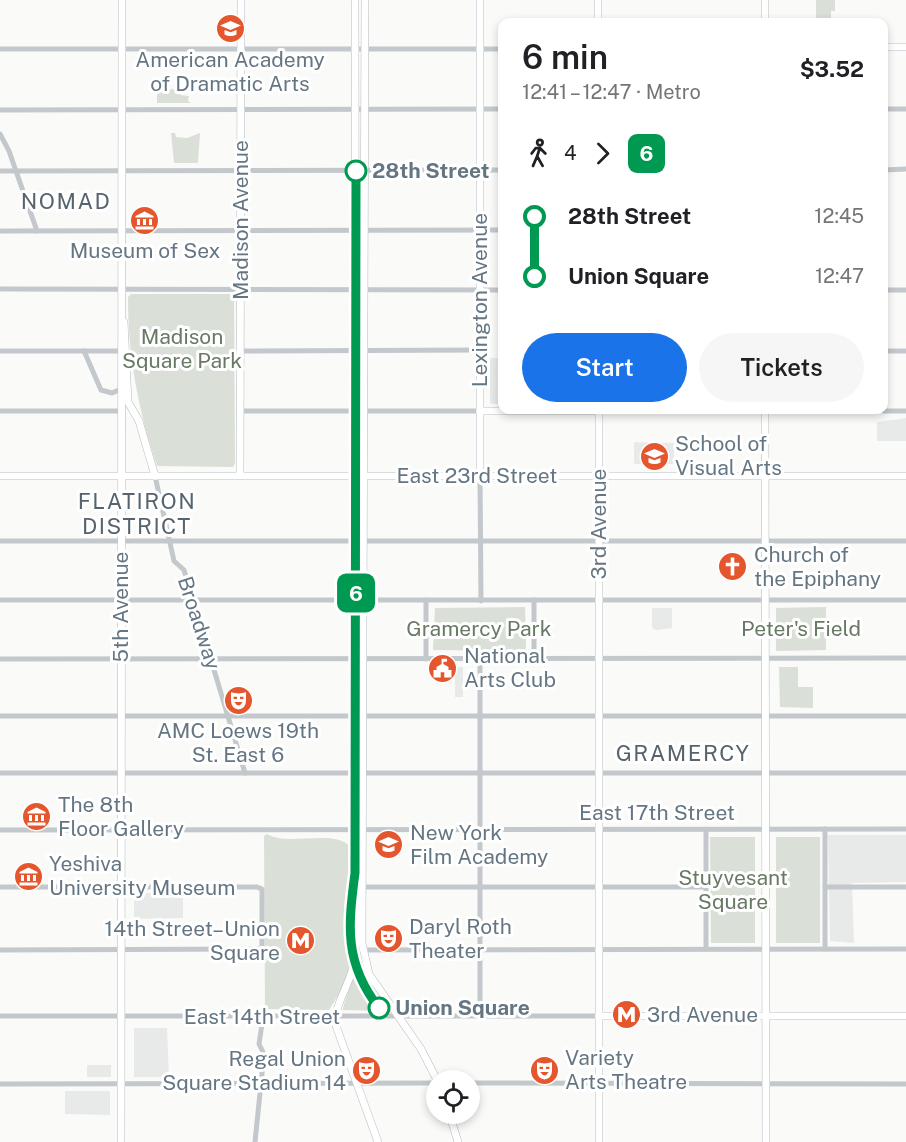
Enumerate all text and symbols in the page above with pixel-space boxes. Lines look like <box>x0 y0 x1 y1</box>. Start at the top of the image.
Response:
school or university icon: American Academy of Dramatic Arts <box>214 13 246 45</box>
text: 6 min <box>522 38 608 76</box>
place label: American Academy of Dramatic Arts <box>135 47 325 96</box>
text: $3.52 <box>800 56 864 82</box>
text: 12:41 – 12:47 · Metro <box>522 80 701 104</box>
icon: walk <box>522 137 555 170</box>
icon: forward <box>586 137 619 170</box>
street label: Madison Avenue <box>228 140 253 300</box>
text: 4 <box>564 141 577 165</box>
text: 6 <box>640 141 653 166</box>
place label: 28th Street <box>372 158 490 183</box>
marker: 28th Street <box>345 160 367 182</box>
district label: NOMAD <box>21 188 111 214</box>
text: 28th Street <box>568 203 691 229</box>
museum icon: Museum of Sex <box>129 204 161 236</box>
text: 12:45 <box>814 204 864 228</box>
street label: Lexington Avenue <box>467 213 492 387</box>
place label: Museum of Sex <box>70 238 220 263</box>
text: Union Square <box>568 263 709 289</box>
text: 12:47 <box>815 264 864 288</box>
park label: Madison Square Park <box>122 324 242 373</box>
button: Start <box>522 333 687 402</box>
button: Tickets <box>699 333 864 402</box>
place label: School of Visual Arts <box>675 431 782 480</box>
school or university icon: School of Visual Arts <box>638 440 670 472</box>
street label: East 23rd Street <box>397 463 557 488</box>
street label: 3rd Avenue <box>586 468 611 580</box>
district label: FLATIRON DISTRICT <box>78 488 196 539</box>
place label: Church of the Epiphany <box>754 542 881 591</box>
church icon: Church of the Epiphany <box>717 551 749 583</box>
street label: 5th Avenue <box>108 552 133 662</box>
street label: Broadway <box>173 573 226 673</box>
line badge: 6 <box>336 574 376 612</box>
text: 6 <box>349 581 363 606</box>
park label: Gramercy Park <box>406 616 552 641</box>
park label: Peter's Field <box>741 616 861 641</box>
place label: National Arts Club <box>464 643 556 692</box>
public building icon: National Arts Club <box>427 652 459 684</box>
theatre icon: AMC Loews 19th St. East 6 <box>222 684 254 716</box>
place label: AMC Loews 19th St. East 6 <box>157 718 319 767</box>
district label: GRAMERCY <box>616 740 750 766</box>
place label: The 8th Floor Gallery <box>58 792 184 841</box>
street label: East 17th Street <box>579 800 735 825</box>
museum icon: The 8th Floor Gallery <box>21 801 53 833</box>
place label: New York Film Academy <box>410 820 548 869</box>
school or university icon: New York Film Academy <box>373 829 405 861</box>
place label: Yeshiva University Museum <box>49 851 235 900</box>
museum icon: Yeshiva University Museum <box>12 860 44 892</box>
park label: Stuyvesant Square <box>678 865 788 914</box>
place label: Daryl Roth Theater <box>409 914 512 963</box>
place label: 14th Street–Union Square <box>104 916 280 965</box>
theatre icon: Daryl Roth Theater <box>372 923 404 955</box>
metro station icon: 14th Street–Union Square <box>285 925 317 957</box>
place label: Union Square <box>395 995 530 1020</box>
marker: Union Square <box>368 997 390 1019</box>
metro station icon: 3rd Avenue <box>610 999 642 1031</box>
place label: 3rd Avenue <box>647 1002 758 1027</box>
street label: East 14th Street <box>184 1004 340 1029</box>
place label: Variety Arts Theatre <box>565 1045 687 1094</box>
place label: Regal Union Square Stadium 14 <box>162 1046 346 1095</box>
theatre icon: Variety Arts Theatre <box>528 1054 560 1086</box>
theatre icon: Regal Union Square Stadium 14 <box>351 1055 383 1087</box>
map controls <box>426 1070 480 1124</box>
button: locate <box>426 1070 480 1124</box>

